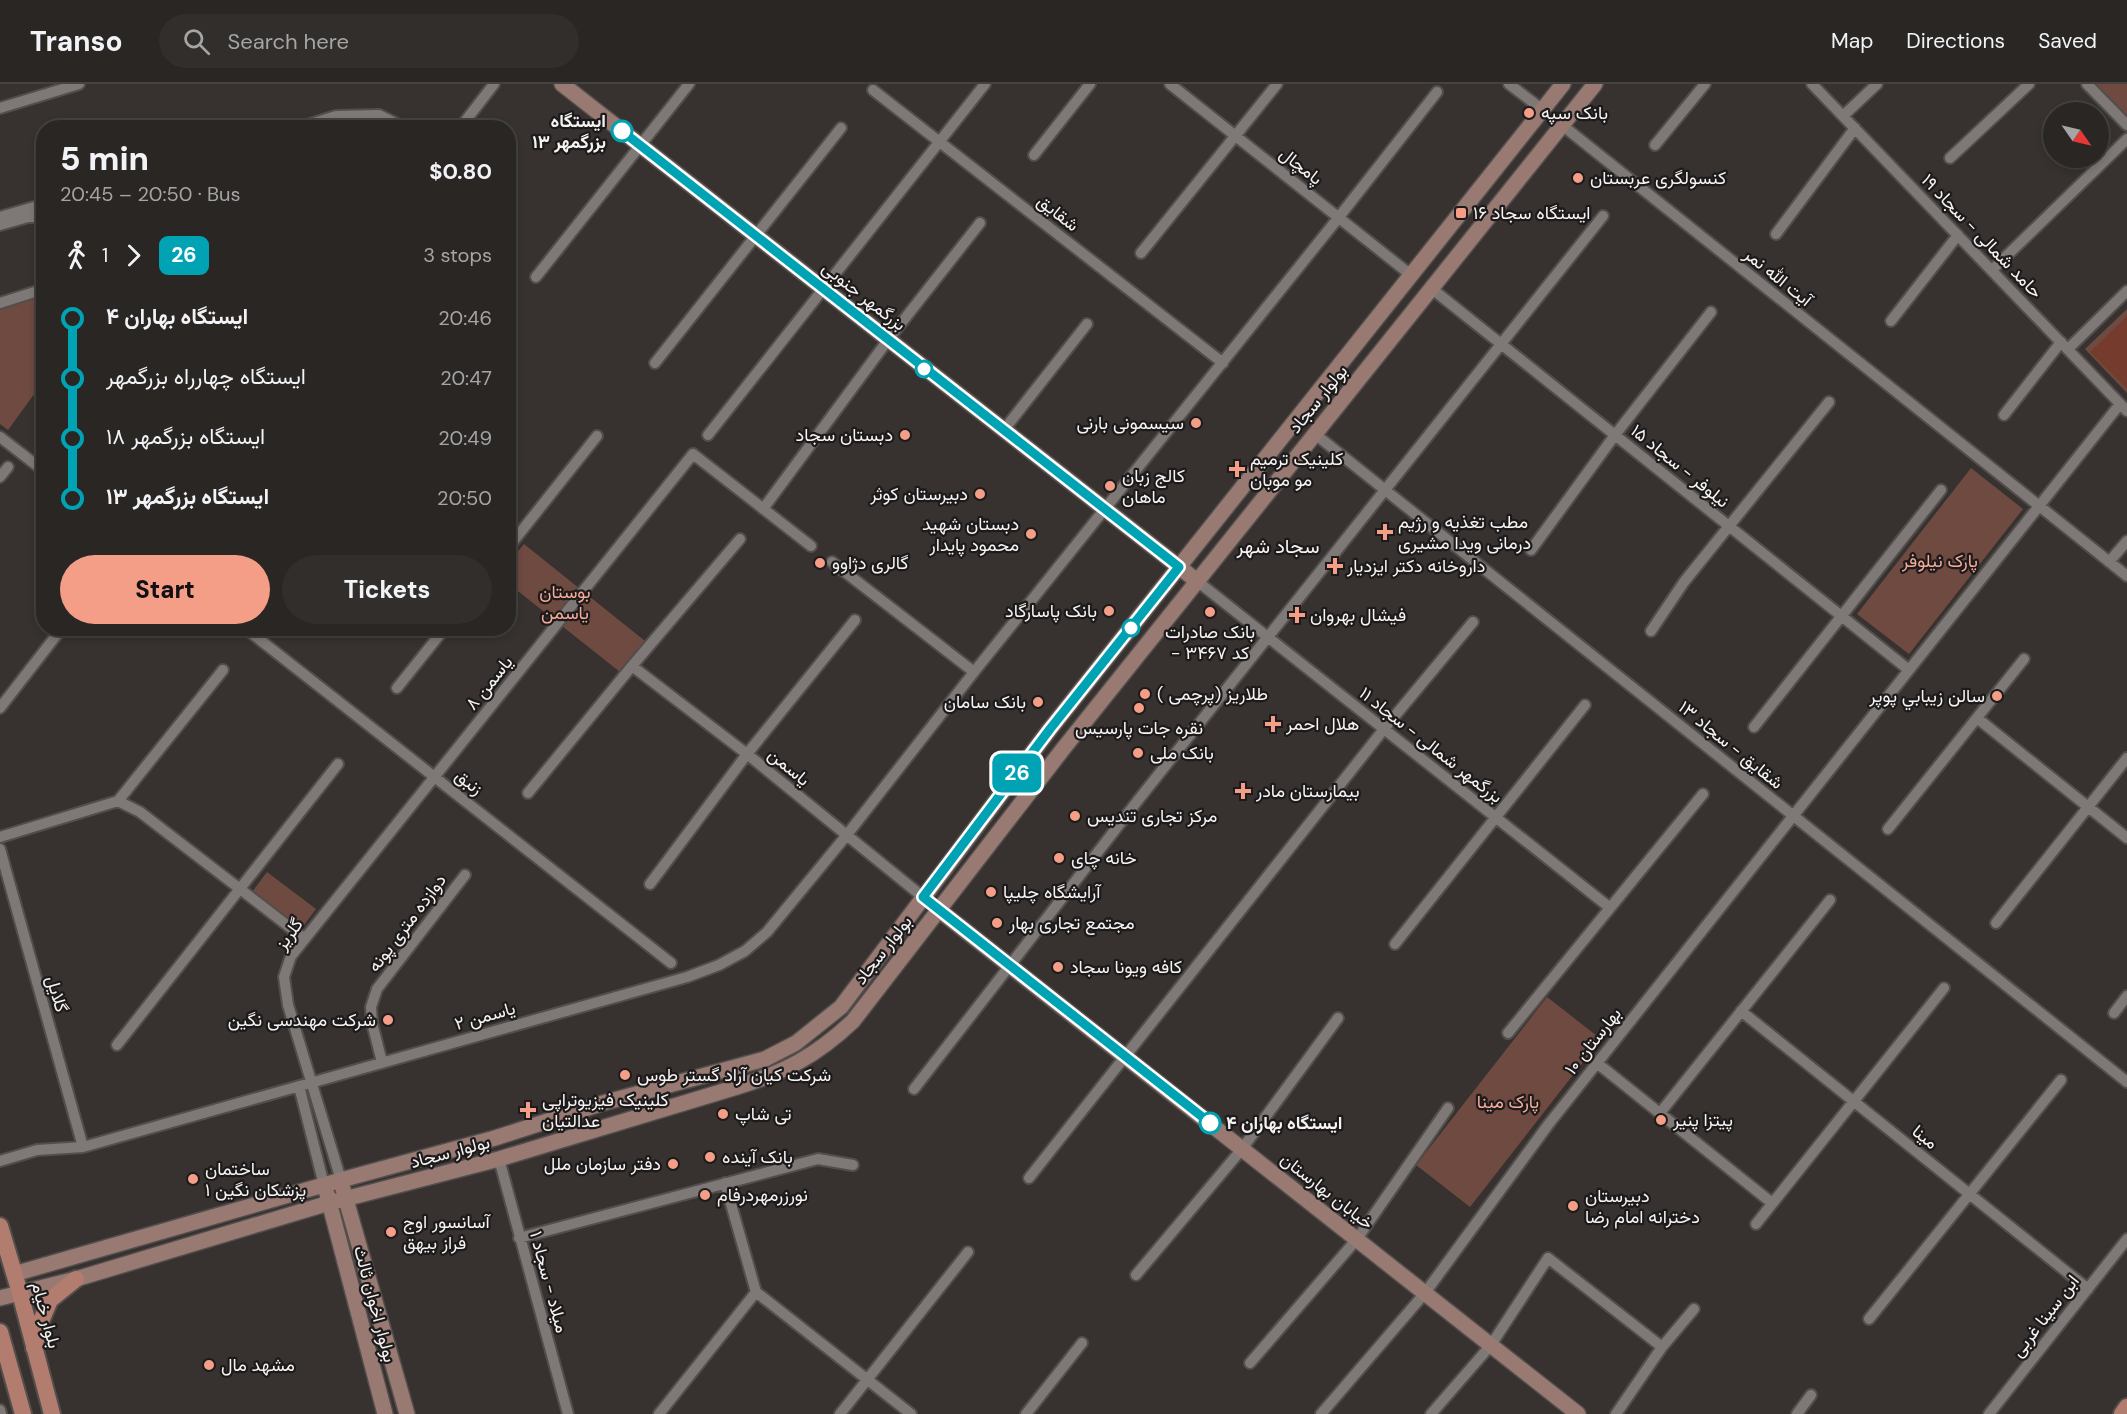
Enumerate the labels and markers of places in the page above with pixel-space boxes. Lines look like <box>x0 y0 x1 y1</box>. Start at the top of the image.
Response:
place label: بانک سپه <box>1541 101 1608 125</box>
marker: بانک سپه <box>1522 106 1536 120</box>
place label: ایستگاه بزرگمهر ۱۳ <box>532 109 606 154</box>
marker: ایستگاه بزرگمهر ۱۳ <box>611 120 633 142</box>
place label: کنسولگری عربستان <box>1590 166 1726 190</box>
marker: کنسولگری عربستان <box>1571 171 1585 185</box>
place label: ایستگاه سجاد ۱۶ <box>1473 201 1591 225</box>
marker: ایستگاه سجاد ۱۶ <box>1454 206 1468 220</box>
unlabelled marker <box>915 360 933 378</box>
place label: سیسمونی بارنی <box>1076 411 1184 435</box>
marker: سیسمونی بارنی <box>1189 416 1203 430</box>
place label: دبستان سجاد <box>796 423 893 447</box>
marker: دبستان سجاد <box>898 428 912 442</box>
place label: کلینیک ترمیم مو موبان <box>1250 447 1343 492</box>
marker: کلینیک ترمیم مو موبان <box>1228 460 1246 478</box>
place label: کالج زبان ماهان <box>1122 464 1185 509</box>
marker: کالج زبان ماهان <box>1103 479 1117 493</box>
place label: دبیرستان کوثر <box>869 482 968 506</box>
marker: دبیرستان کوثر <box>973 487 987 501</box>
place label: مطب تغذیه و رژیم درمانی ویدا مشیری <box>1398 510 1531 555</box>
place label: دبستان شهید محمود پایدار <box>922 512 1019 557</box>
marker: مطب تغذیه و رژیم درمانی ویدا مشیری <box>1376 523 1394 541</box>
marker: دبستان شهید محمود پایدار <box>1024 527 1038 541</box>
place label: گالری دژاوو <box>832 551 909 575</box>
place label: داروخانه دکتر ایزدیار <box>1346 554 1485 578</box>
marker: گالری دژاوو <box>813 556 827 570</box>
marker: داروخانه دکتر ایزدیار <box>1328 559 1342 573</box>
place label: بانک پاسارگاد <box>1005 599 1097 623</box>
place label: فیشال بهروان <box>1310 603 1406 627</box>
marker: بانک پاسارگاد <box>1102 604 1116 618</box>
marker: بانک صادرات - کد ۳۴۶۷ <box>1203 605 1217 619</box>
marker: فیشال بهروان <box>1288 606 1306 624</box>
unlabelled marker <box>1122 619 1140 637</box>
place label: بانک صادرات - کد ۳۴۶۷ <box>1165 620 1255 665</box>
place label: طلاریز (پرچمی ) <box>1157 682 1268 706</box>
place label: سالن زيبابي پوپر <box>1868 684 1985 711</box>
marker: طلاریز (پرچمی ) <box>1138 687 1152 701</box>
marker: سالن زيبابي پوپر <box>1990 689 2004 703</box>
place label: بانک سامان <box>944 690 1026 714</box>
marker: بانک سامان <box>1031 695 1045 709</box>
marker: نقره جات پارسیس <box>1132 701 1146 715</box>
place label: هلال احمر <box>1285 712 1359 736</box>
marker: هلال احمر <box>1264 715 1282 733</box>
place label: نقره جات پارسیس <box>1075 716 1203 740</box>
place label: بانک ملی <box>1150 741 1214 765</box>
marker: بانک ملی <box>1131 746 1145 760</box>
place label: بیمارستان مادر <box>1255 779 1359 803</box>
marker: بیمارستان مادر <box>1234 782 1252 800</box>
place label: مرکز تجاری تندیس <box>1087 804 1217 828</box>
marker: مرکز تجاری تندیس <box>1068 809 1082 823</box>
place label: خانه چای <box>1071 846 1137 870</box>
marker: خانه چای <box>1052 851 1066 865</box>
place label: آرایشگاه چلیپا <box>1003 880 1102 904</box>
marker: آرایشگاه چلیپا <box>984 885 998 899</box>
place label: مجتمع تجاری بهار <box>1008 911 1135 935</box>
marker: مجتمع تجاری بهار <box>990 916 1004 930</box>
place label: کافه ویونا سجاد <box>1070 955 1182 979</box>
marker: کافه ویونا سجاد <box>1051 960 1065 974</box>
place label: شرکت مهندسی نگین <box>228 1008 376 1032</box>
marker: شرکت مهندسی نگین <box>381 1013 395 1027</box>
place label: شرکت کیان آراد گستر طوس <box>637 1063 831 1087</box>
marker: شرکت کیان آراد گستر طوس <box>618 1068 632 1082</box>
place label: کلینیک فیزیوتراپی عدالتیان <box>542 1088 669 1133</box>
marker: کلینیک فیزیوتراپی عدالتیان <box>519 1101 537 1119</box>
place label: تی شاپ <box>735 1102 792 1126</box>
marker: تی شاپ <box>716 1107 730 1121</box>
place label: پیتزا پنیر <box>1672 1108 1733 1132</box>
place label: ایستگاه بهاران ۴ <box>1226 1111 1342 1135</box>
marker: ایستگاه بهاران ۴ <box>1199 1112 1221 1134</box>
marker: پیتزا پنیر <box>1654 1113 1668 1127</box>
place label: بانک آینده <box>722 1145 793 1169</box>
marker: بانک آینده <box>703 1150 717 1164</box>
place label: دفتر سازمان ملل <box>544 1152 661 1176</box>
place label: ساختمان پزشکان نگین ۱ <box>205 1157 306 1202</box>
marker: دفتر سازمان ملل <box>666 1157 680 1171</box>
marker: ساختمان پزشکان نگین ۱ <box>186 1172 200 1186</box>
place label: نورزرمهردرفام <box>717 1183 808 1207</box>
place label: دبیرستان دخترانه امام رضا <box>1585 1184 1700 1229</box>
marker: نورزرمهردرفام <box>698 1188 712 1202</box>
marker: دبیرستان دخترانه امام رضا <box>1566 1199 1580 1213</box>
place label: آسانسور اوج فراز بیهق <box>403 1210 491 1255</box>
marker: آسانسور اوج فراز بیهق <box>384 1225 398 1239</box>
place label: مشهد مال <box>221 1353 295 1377</box>
marker: مشهد مال <box>202 1358 216 1372</box>

